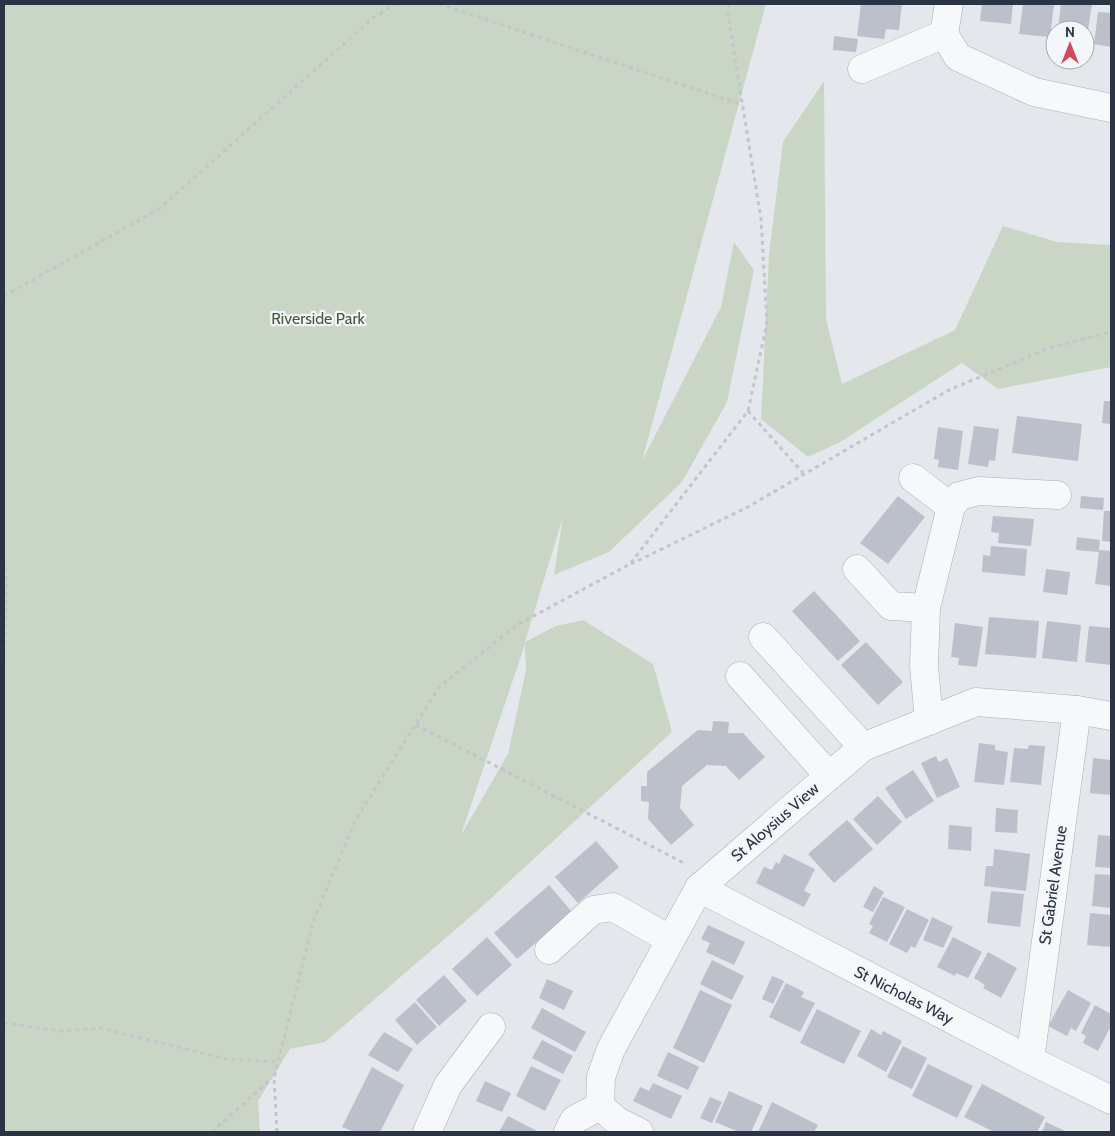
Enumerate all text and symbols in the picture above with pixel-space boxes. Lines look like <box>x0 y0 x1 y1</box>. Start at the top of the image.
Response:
north arrow <box>1045 20 1095 70</box>
text: N <box>1065 23 1075 41</box>
park label: Riverside Park <box>271 309 366 328</box>
street label: St Aloysius View <box>727 778 823 865</box>
street label: St Gabriel Avenue <box>1035 824 1071 946</box>
street label: St Nicholas Way <box>851 962 957 1028</box>

